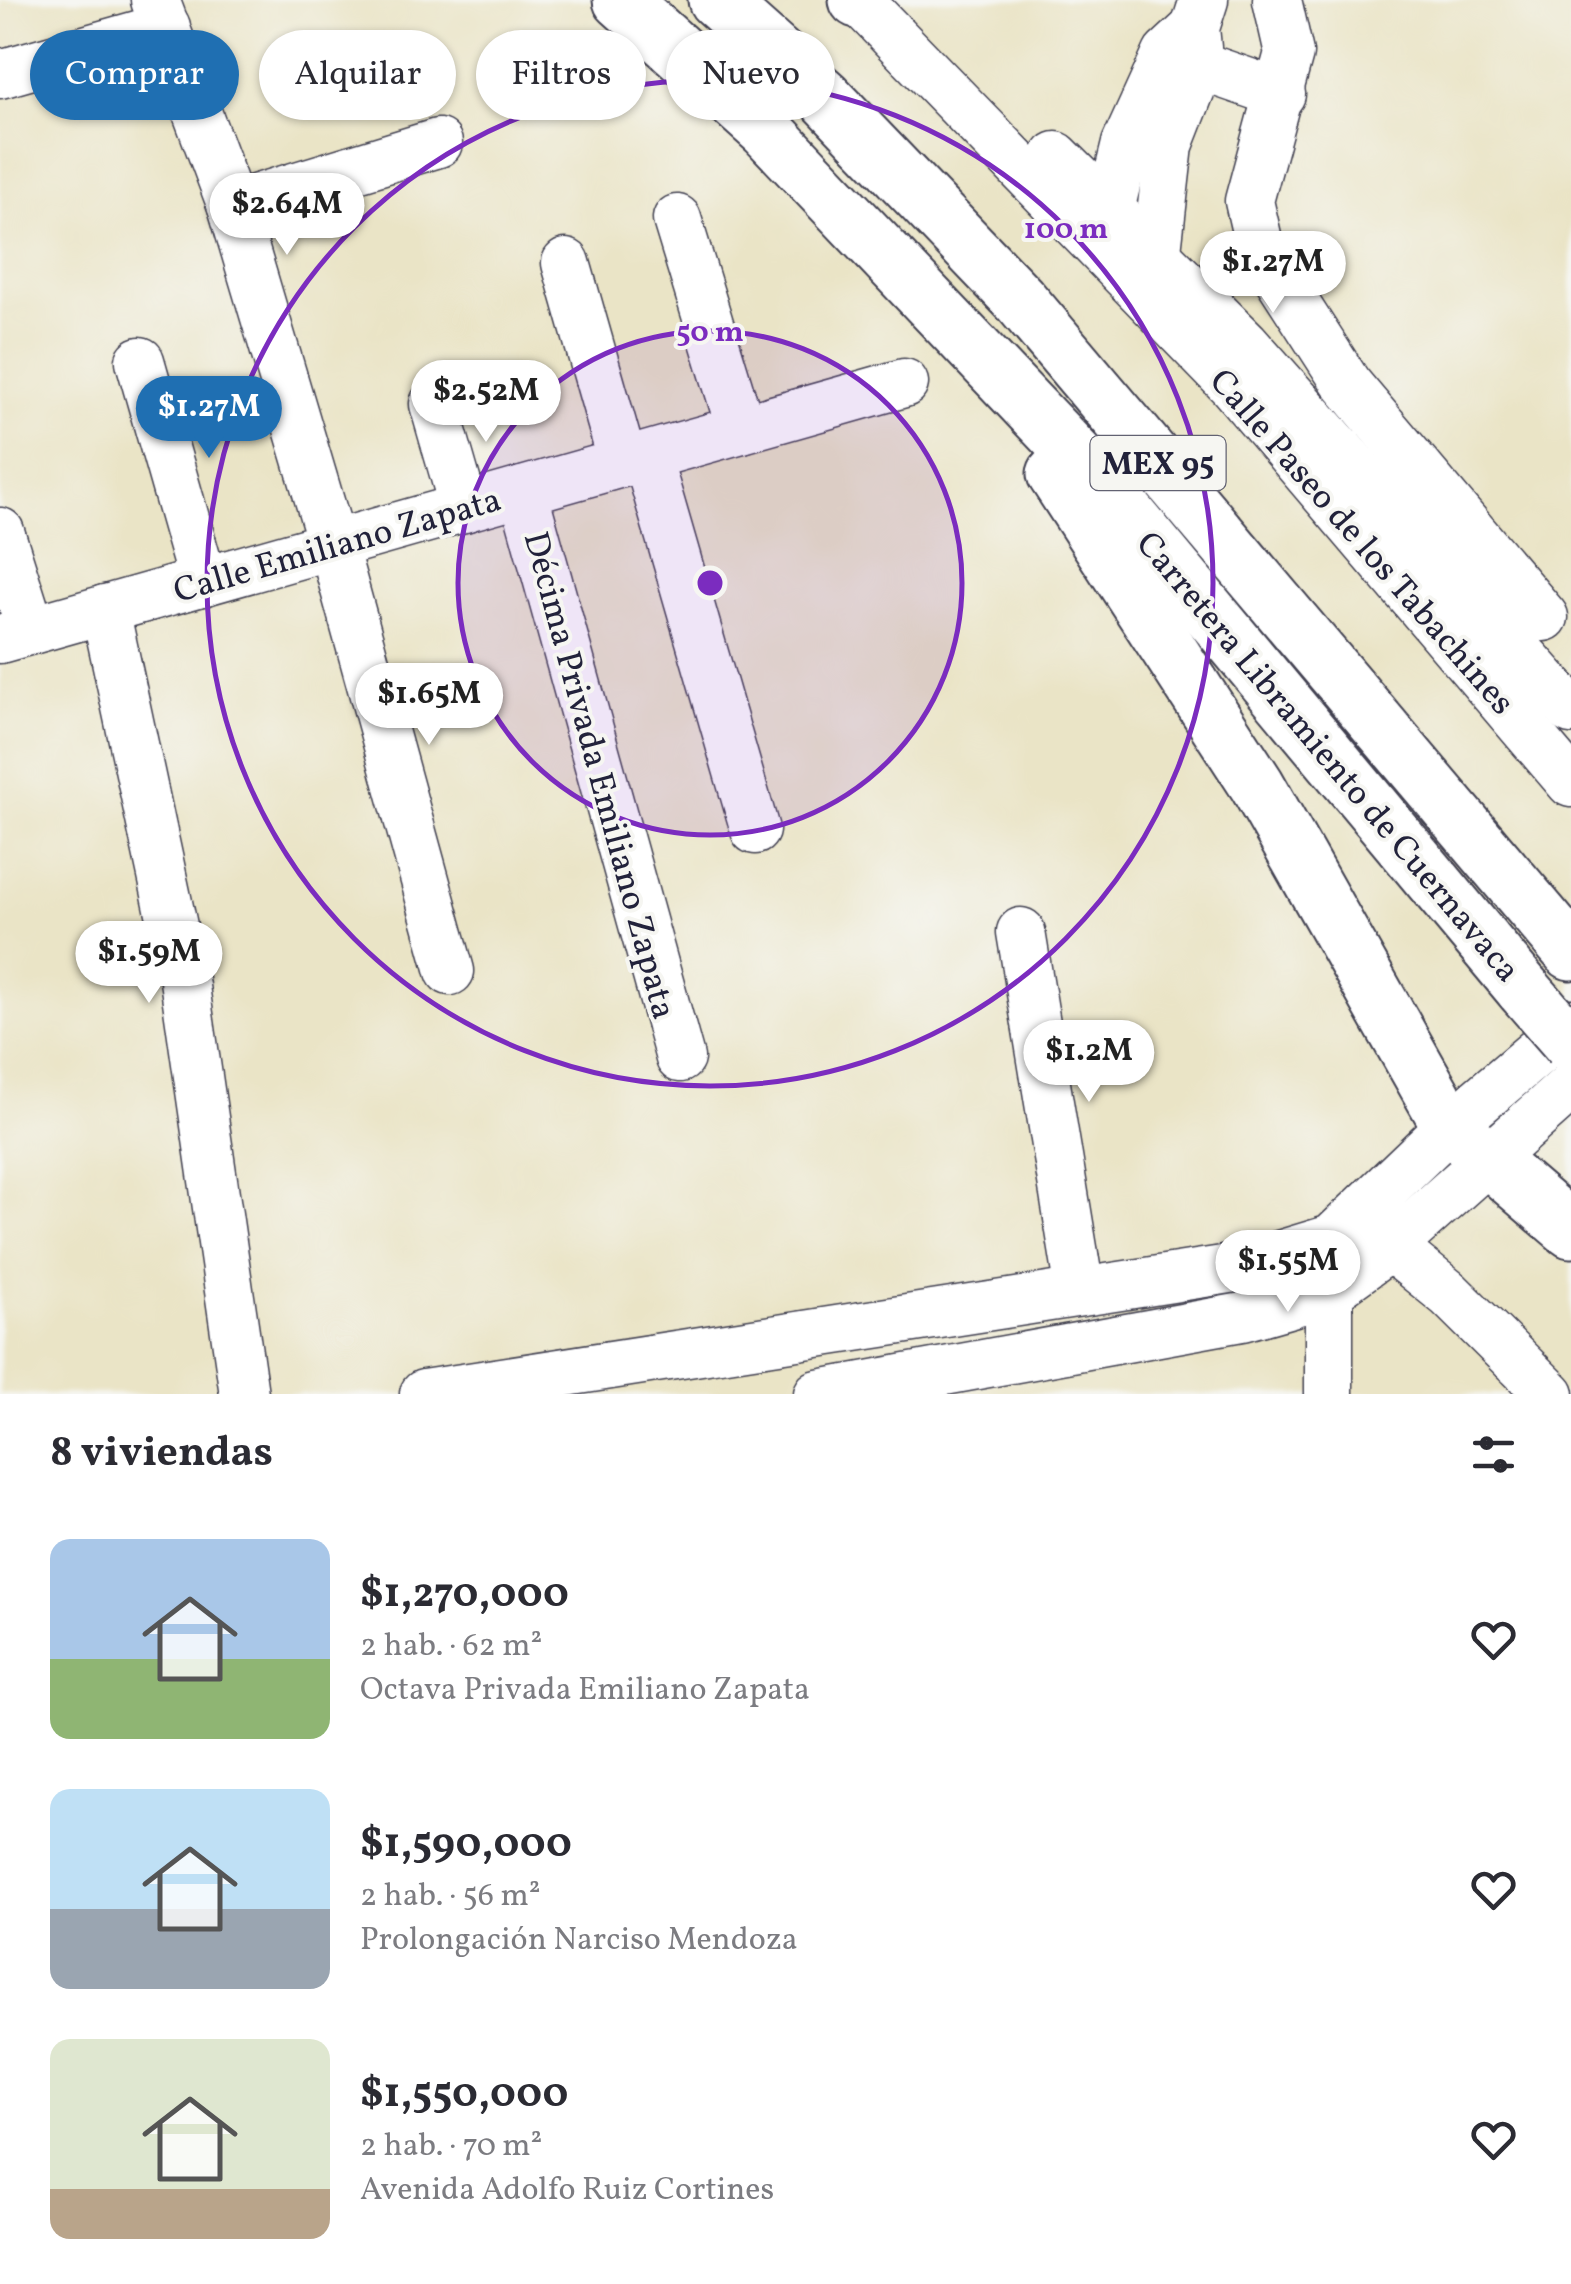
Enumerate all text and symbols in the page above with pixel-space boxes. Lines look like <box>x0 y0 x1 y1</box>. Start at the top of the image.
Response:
chip: Comprar <box>30 30 239 120</box>
chip: Alquilar <box>259 30 456 120</box>
chip: Filtros <box>476 30 646 120</box>
chip: Nuevo <box>666 30 835 120</box>
pin: $2.64M <box>206 173 368 258</box>
text: $2.64M <box>232 183 343 227</box>
text: 100 m <box>1024 209 1108 251</box>
pin: $1.27M <box>1192 231 1354 316</box>
text: $1.27M <box>1222 241 1324 285</box>
text: 50 m <box>676 312 744 354</box>
pin: $2.52M <box>405 360 567 445</box>
street label: Calle Paseo de los Tabachines <box>1197 360 1525 726</box>
text: $2.52M <box>433 370 539 414</box>
pin: $1.27M <box>128 376 290 461</box>
text: $1.27M <box>158 386 260 430</box>
road number: MEX 95 <box>1090 436 1226 490</box>
street label: Calle Emiliano Zapata <box>169 477 507 617</box>
street label: Carretera Libramiento de Cuernavaca <box>1123 522 1530 994</box>
street label: Décima Privada Emiliano Zapata <box>510 527 686 1025</box>
centre of rings <box>692 565 728 601</box>
pin: $1.65M <box>348 663 510 748</box>
text: $1.65M <box>377 673 481 717</box>
pin: $1.59M <box>68 921 230 1006</box>
text: $1.59M <box>97 931 201 975</box>
pin: $1.2M <box>1019 1020 1159 1105</box>
text: $1.2M <box>1045 1030 1133 1074</box>
pin: $1.55M <box>1207 1230 1369 1315</box>
text: $1.55M <box>1237 1240 1339 1284</box>
text: 8 viviendas <box>50 1425 273 1484</box>
icon: filters <box>1466 1427 1521 1482</box>
text: $1,270,000 <box>360 1566 569 1625</box>
icon: home <box>130 1579 250 1699</box>
icon: heart <box>1466 1612 1521 1667</box>
text: 2 hab. · 62 m² <box>360 1625 542 1669</box>
text: Octava Privada Emiliano Zapata <box>360 1669 810 1713</box>
text: $1,590,000 <box>360 1816 572 1875</box>
icon: home <box>130 1829 250 1949</box>
icon: heart <box>1466 1862 1521 1917</box>
text: 2 hab. · 56 m² <box>360 1875 541 1919</box>
text: Prolongación Narciso Mendoza <box>360 1919 798 1963</box>
text: $1,550,000 <box>360 2066 569 2125</box>
icon: home <box>130 2079 250 2199</box>
icon: heart <box>1466 2112 1521 2167</box>
text: 2 hab. · 70 m² <box>360 2125 542 2169</box>
text: Avenida Adolfo Ruiz Cortines <box>360 2169 774 2213</box>

